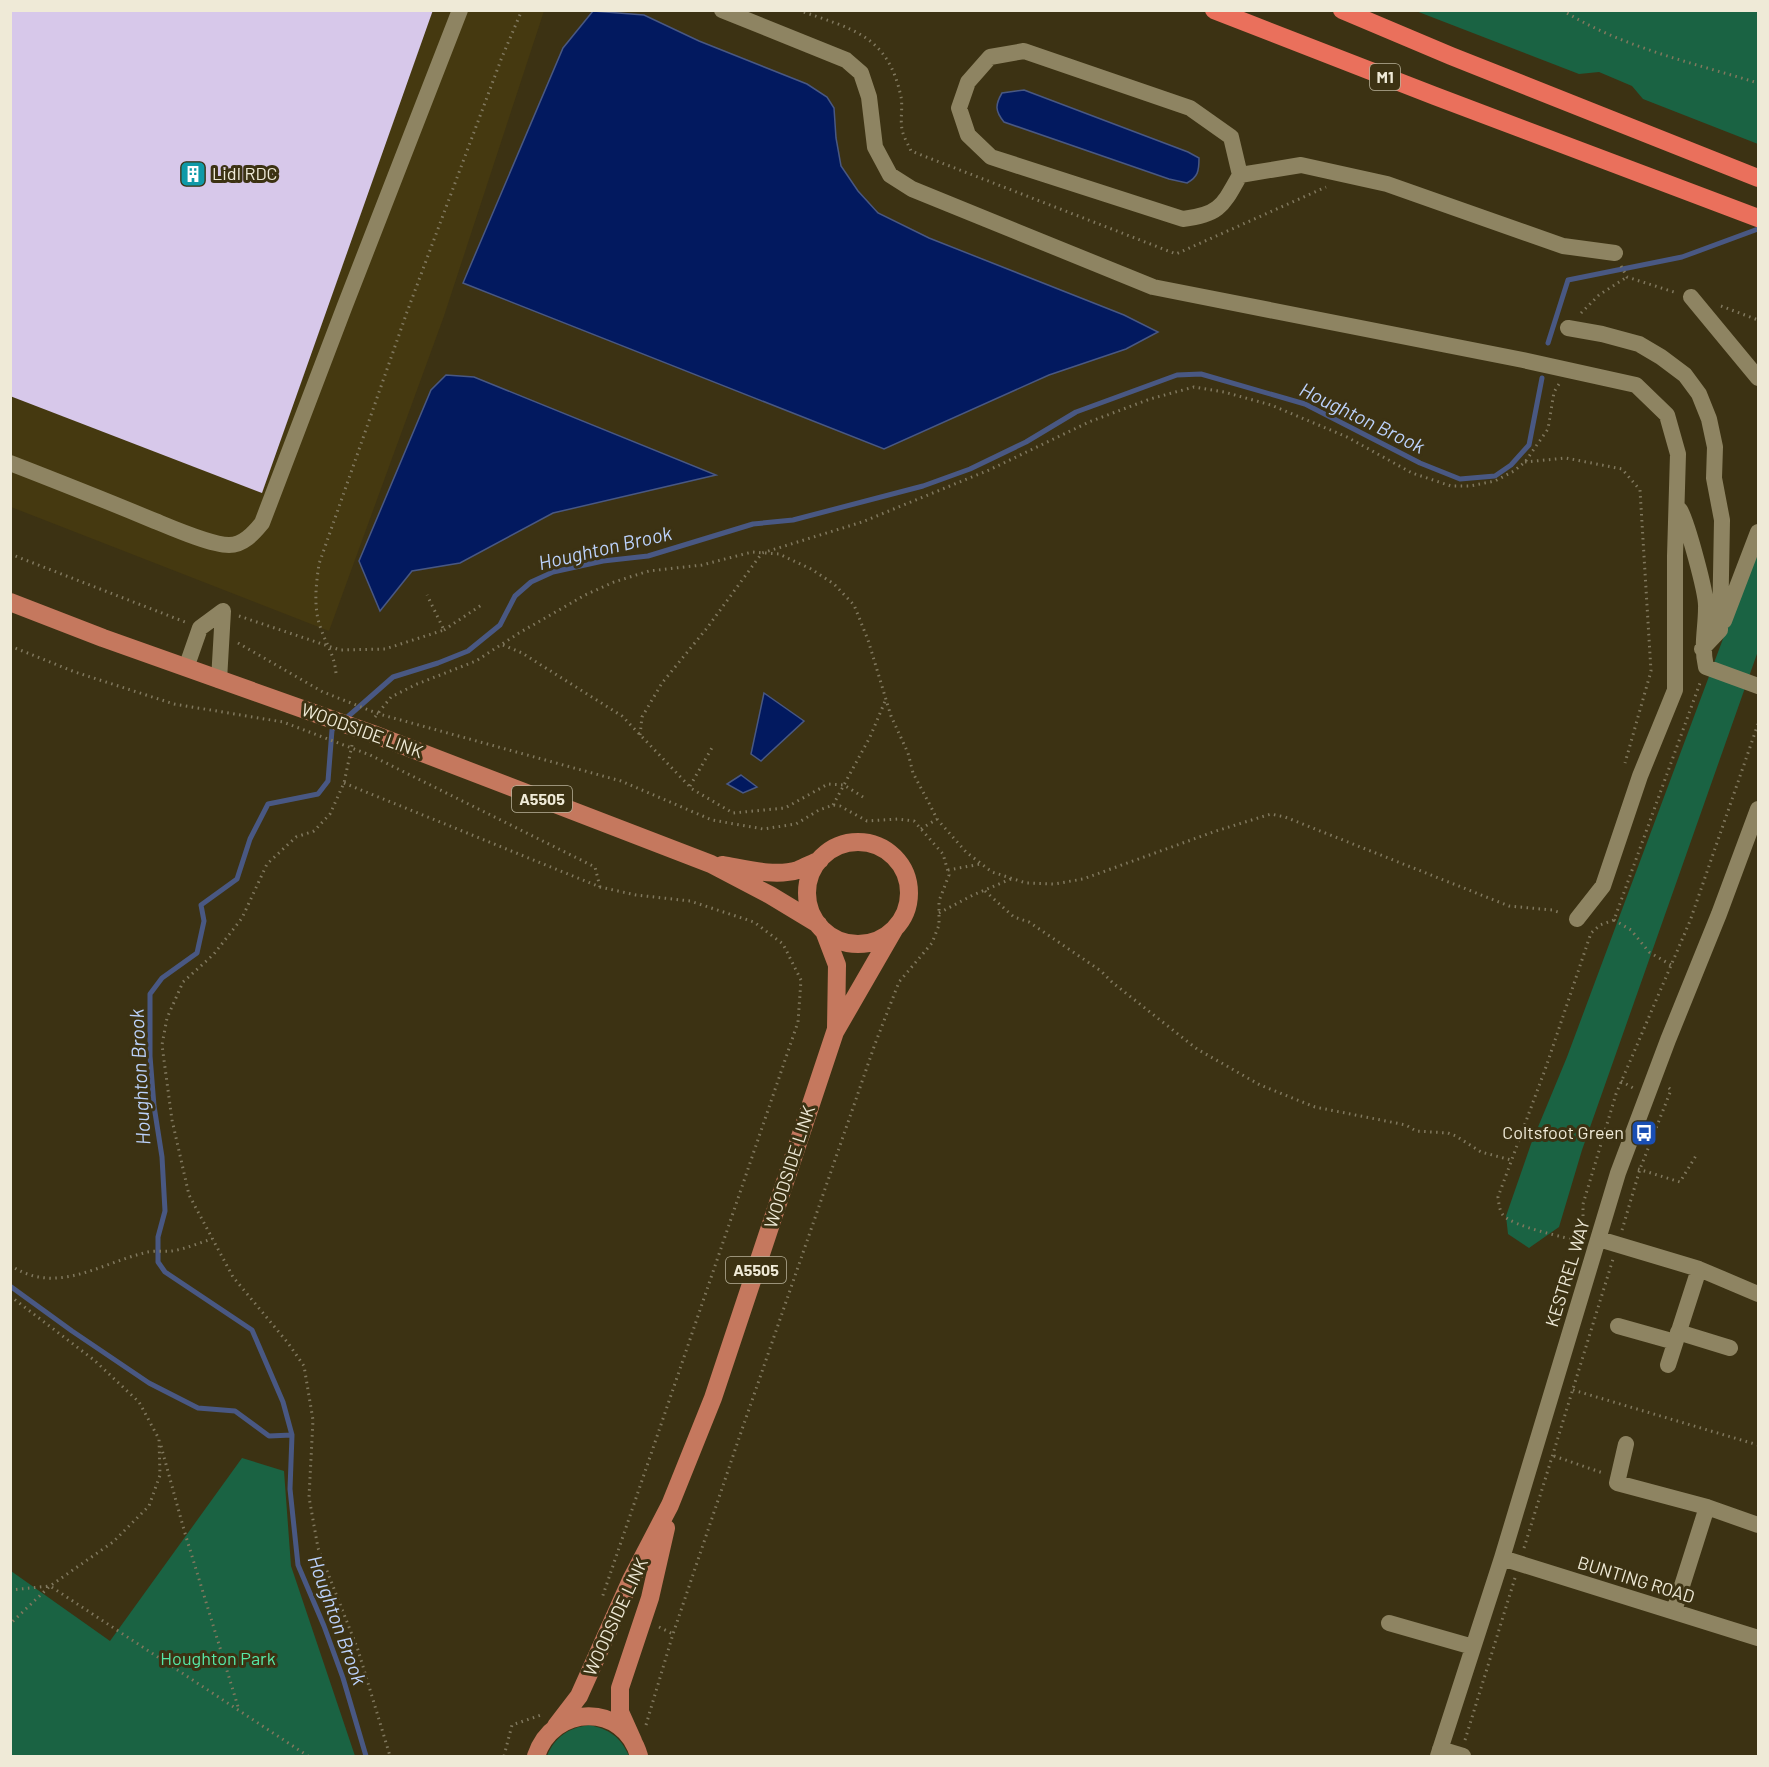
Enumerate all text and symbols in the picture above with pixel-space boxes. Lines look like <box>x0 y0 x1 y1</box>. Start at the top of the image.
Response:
road number: M1 <box>1370 64 1400 90</box>
building icon: Lidl RDC <box>178 159 208 189</box>
place label: Lidl RDC <box>212 162 277 184</box>
water label: Houghton Brook <box>1296 376 1429 458</box>
water label: Houghton Brook <box>536 520 674 574</box>
street label: WOODSIDE LINK <box>299 698 426 762</box>
road number: A5505 <box>512 786 572 812</box>
water label: Houghton Brook <box>123 1008 155 1146</box>
street label: WOODSIDE LINK <box>759 1103 819 1231</box>
bus stop icon: Coltsfoot Green <box>1629 1118 1659 1148</box>
place label: Coltsfoot Green <box>1502 1121 1624 1143</box>
street label: KESTREL WAY <box>1540 1216 1594 1329</box>
road number: A5505 <box>726 1257 786 1283</box>
street label: BUNTING ROAD <box>1575 1551 1697 1607</box>
water label: Houghton Brook <box>303 1552 373 1688</box>
street label: WOODSIDE LINK <box>578 1554 652 1679</box>
park label: Houghton Park <box>160 1647 276 1669</box>

